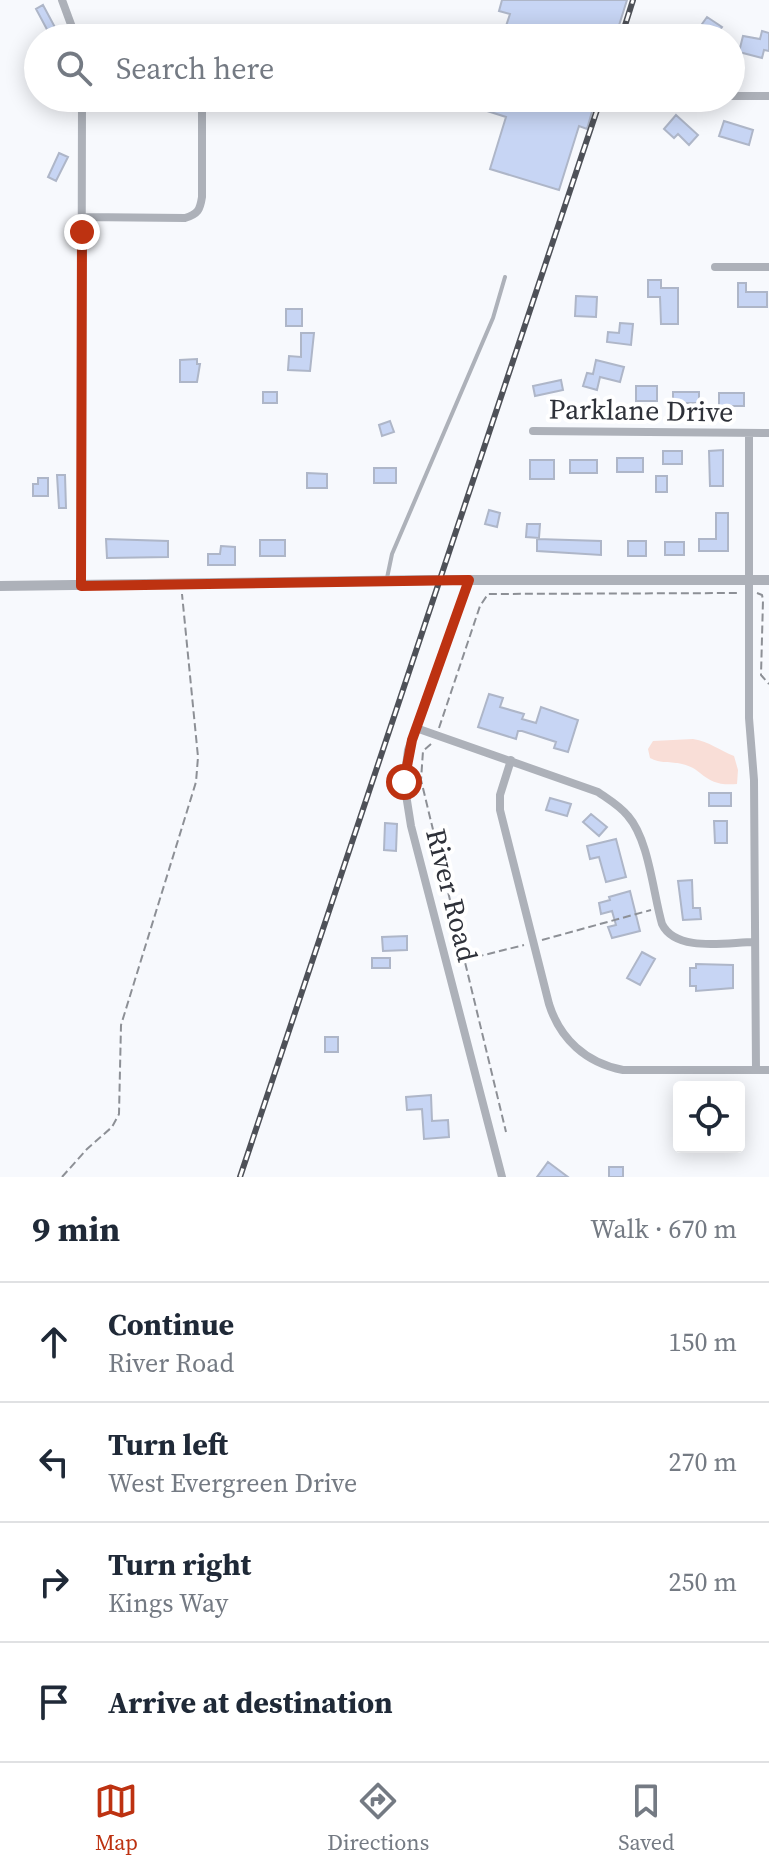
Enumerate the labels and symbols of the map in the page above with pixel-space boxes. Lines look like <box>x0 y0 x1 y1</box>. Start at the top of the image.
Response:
route end <box>64 214 100 250</box>
street label: Parklane Drive <box>548 389 734 431</box>
route start <box>386 764 422 800</box>
street label: River Road <box>417 824 487 966</box>

